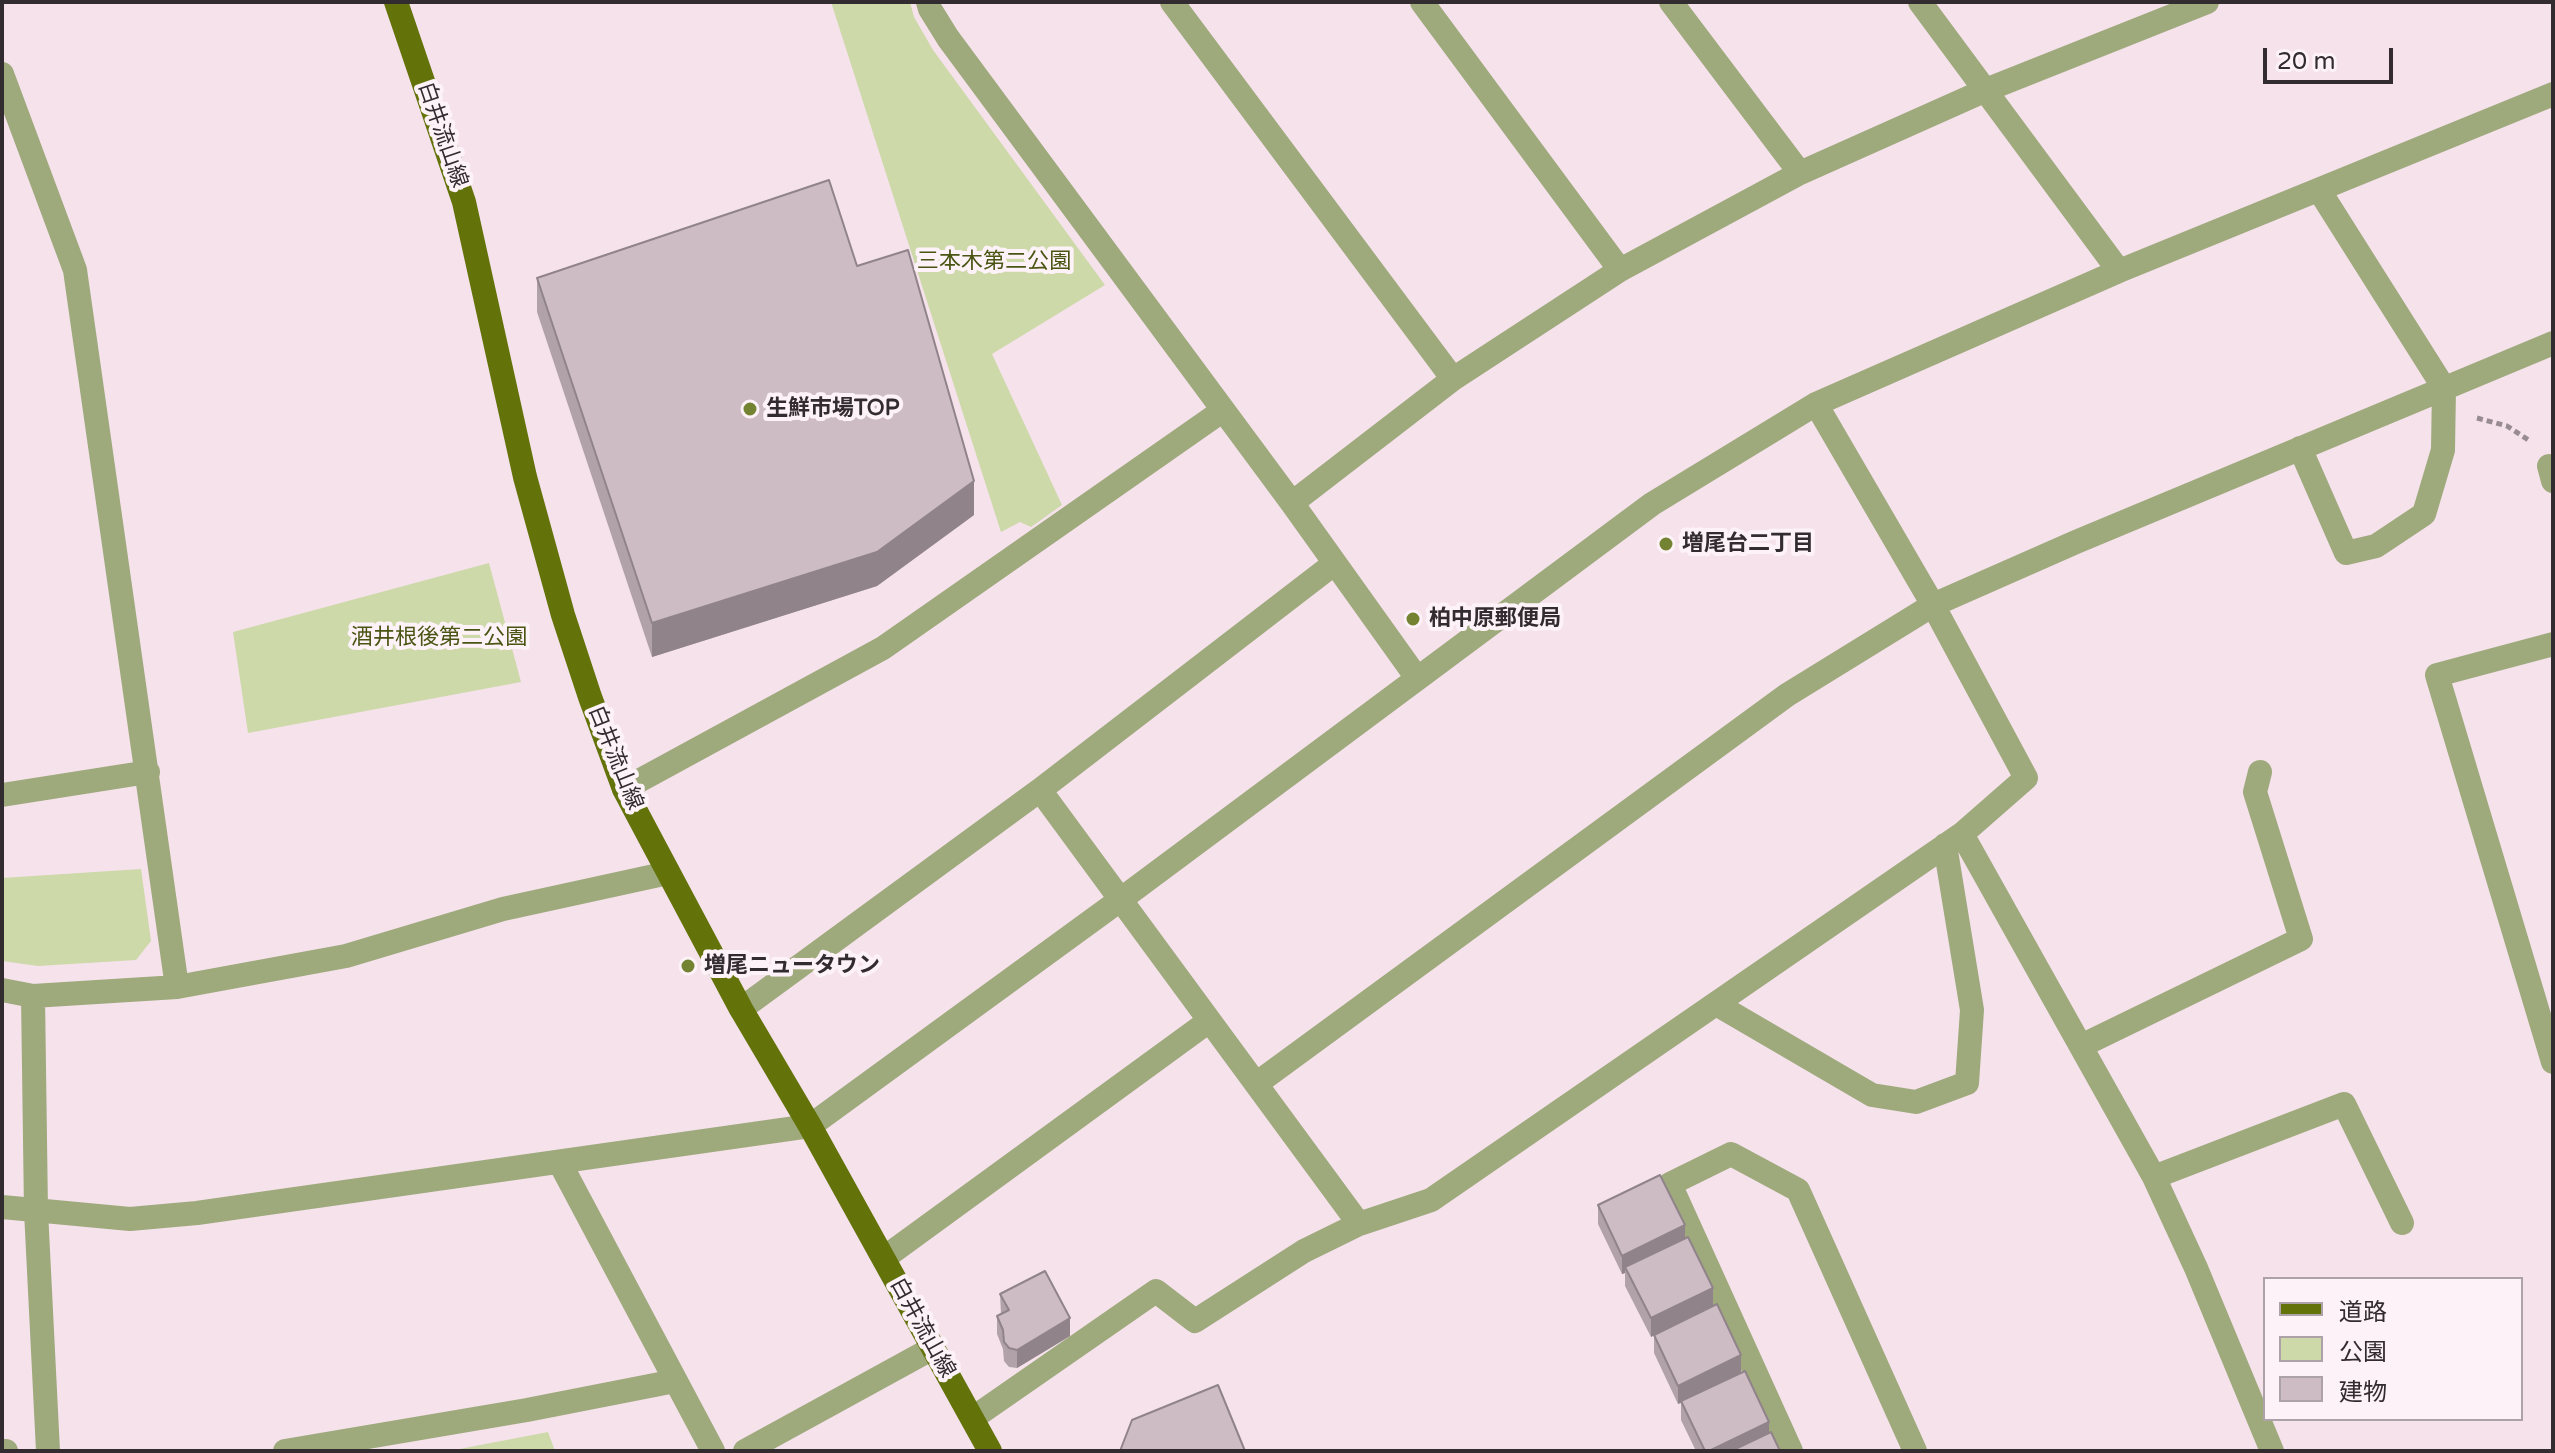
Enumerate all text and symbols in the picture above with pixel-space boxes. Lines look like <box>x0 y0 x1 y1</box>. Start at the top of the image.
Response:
scale bar <box>2267 32 2397 82</box>
text: 20 m <box>2277 47 2335 76</box>
street label: 白井流山線 <box>412 79 472 191</box>
park label: 三本木第二公園 <box>917 249 1071 275</box>
place label: 生鮮市場TOP <box>766 396 900 422</box>
marker: 生鮮市場TOP <box>741 400 759 418</box>
place label: 増尾台二丁目 <box>1682 531 1814 557</box>
marker: 増尾台二丁目 <box>1657 535 1675 553</box>
place label: 柏中原郵便局 <box>1429 606 1561 632</box>
marker: 柏中原郵便局 <box>1404 610 1422 628</box>
park label: 酒井根後第二公園 <box>351 625 527 651</box>
street label: 白井流山線 <box>582 702 648 814</box>
place label: 増尾ニュータウン <box>704 953 880 979</box>
marker: 増尾ニュータウン <box>679 957 697 975</box>
street label: 白井流山線 <box>884 1273 960 1383</box>
legend <box>2263 1277 2523 1421</box>
text: 道路 <box>2339 1298 2387 1327</box>
text: 公園 <box>2339 1338 2387 1367</box>
text: 建物 <box>2339 1378 2387 1407</box>

